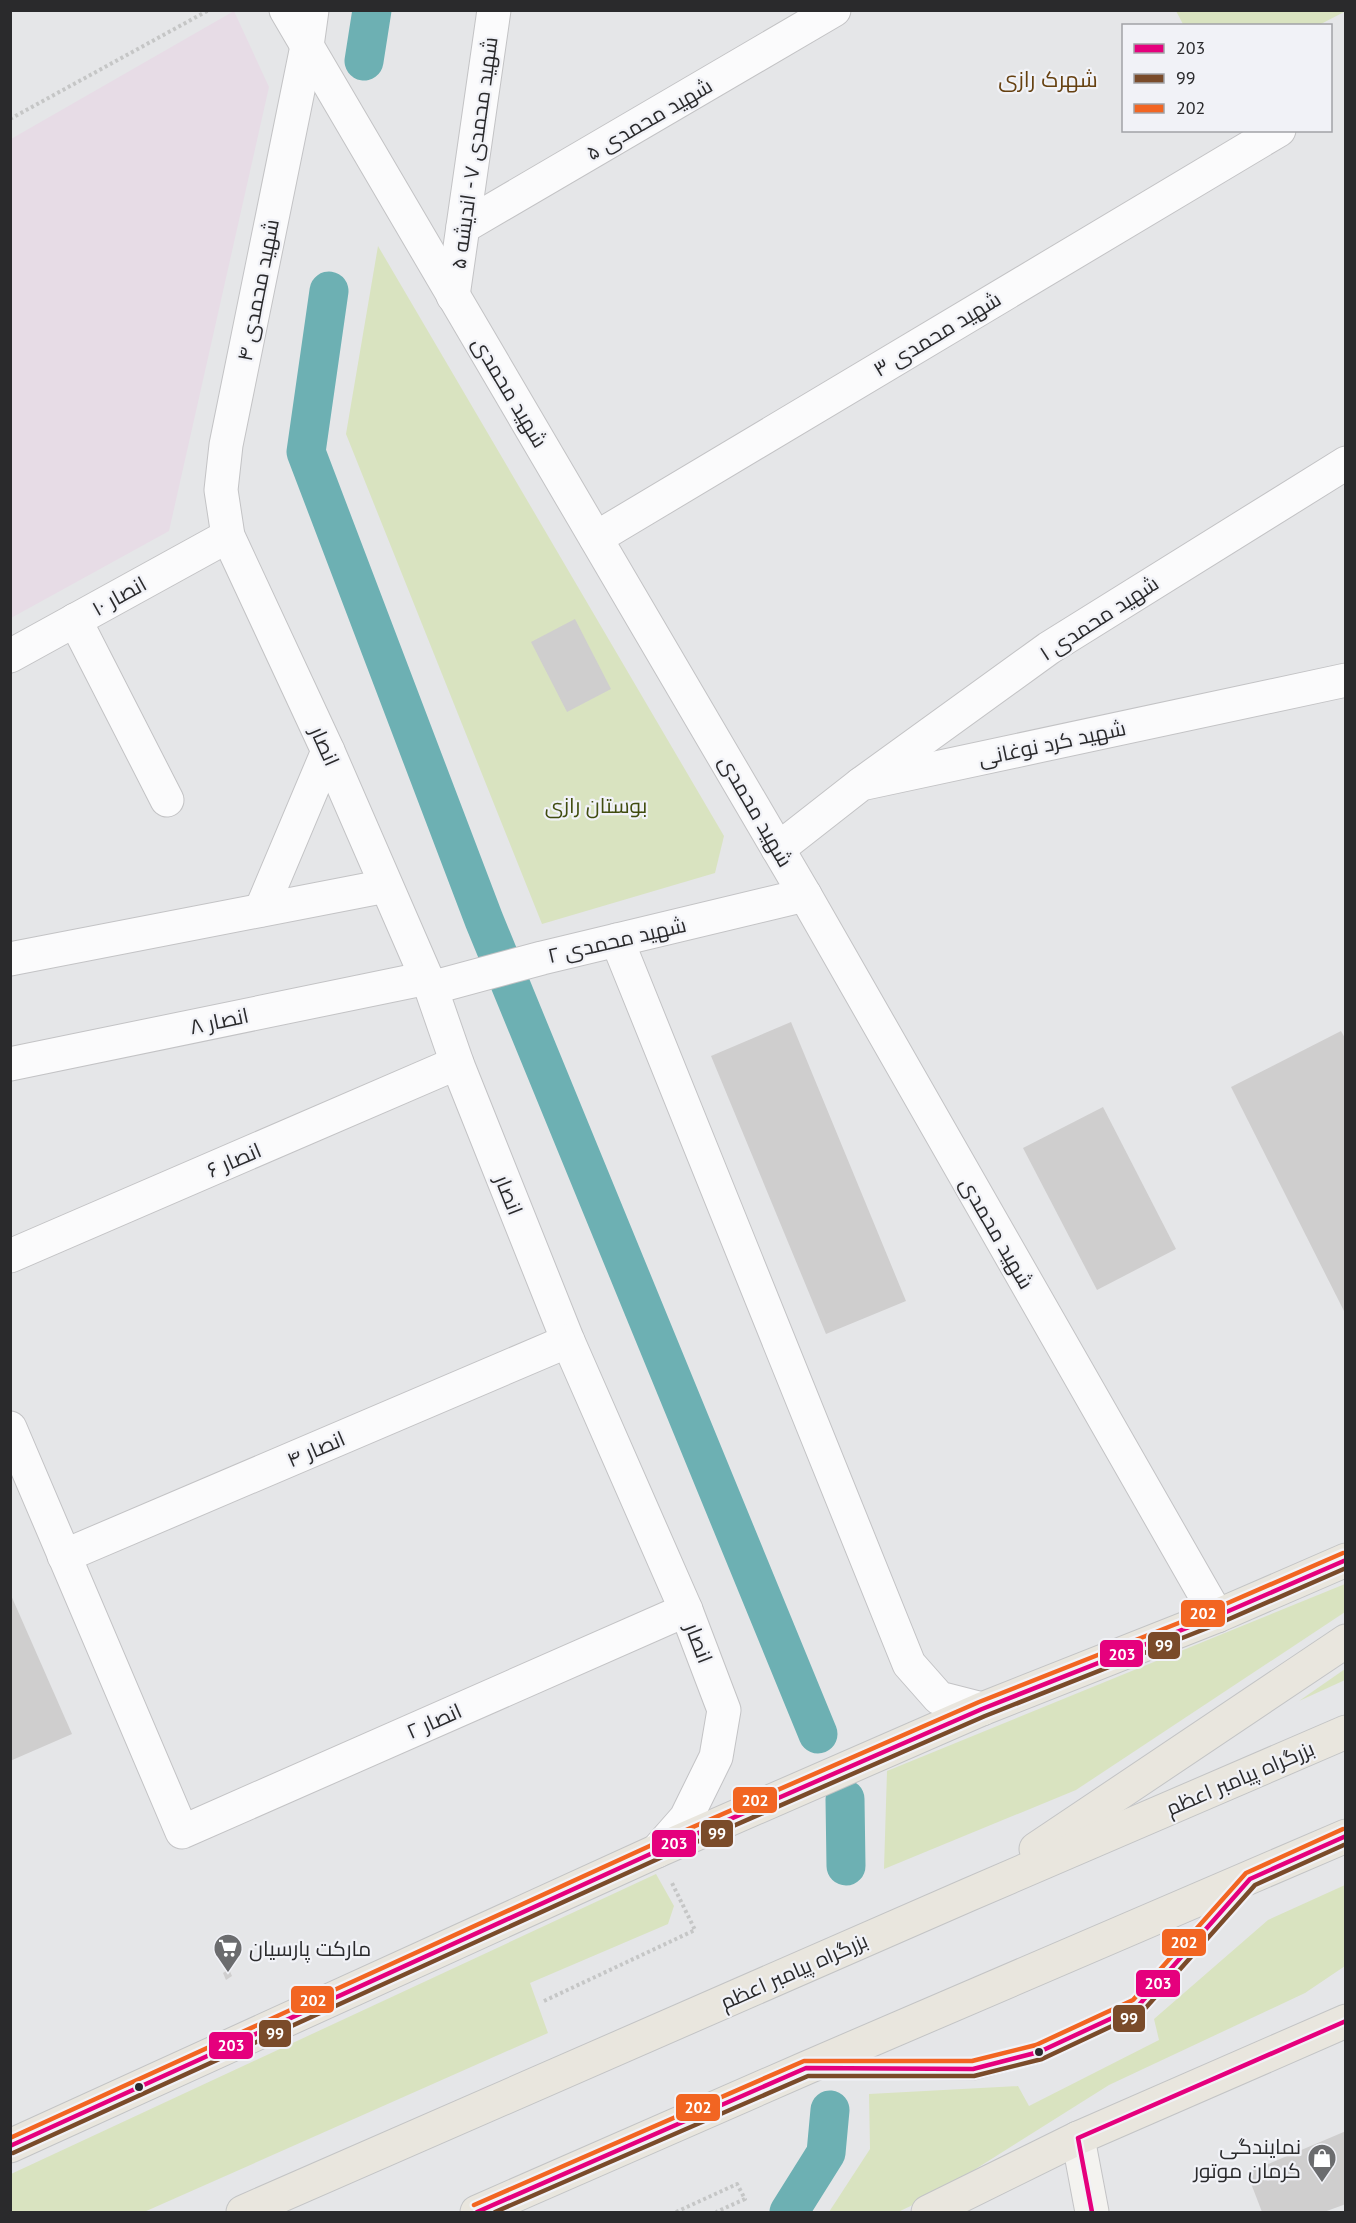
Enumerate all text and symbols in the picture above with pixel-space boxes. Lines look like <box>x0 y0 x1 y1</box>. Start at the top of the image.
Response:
legend <box>1122 24 1332 132</box>
street label: شهید محمدی ۷ - اندیشه ۵ <box>444 35 504 271</box>
text: 203 <box>1176 36 1205 59</box>
district label: شهرک رازی <box>998 65 1098 93</box>
text: 99 <box>1176 66 1196 89</box>
street label: شهید محمدی ۵ <box>581 72 717 166</box>
text: 202 <box>1176 96 1205 119</box>
street label: شهید محمدی ۴ <box>231 217 285 363</box>
street label: شهید محمدی ۳ <box>868 285 1006 383</box>
street label: شهید محمدی <box>466 332 554 452</box>
street label: شهید محمدی ۱ <box>1034 569 1164 667</box>
street label: انصار ۱۰ <box>87 570 151 622</box>
street label: شهید کرد نوغانی <box>976 714 1128 772</box>
street label: انصار <box>304 721 346 770</box>
street label: شهید محمدی <box>713 750 799 872</box>
park label: بوستان رازی <box>545 792 647 819</box>
street label: شهید محمدی ۲ <box>545 911 689 969</box>
street label: انصار ۸ <box>187 1002 251 1040</box>
street label: انصار ۶ <box>203 1137 265 1183</box>
street label: انصار <box>488 1170 529 1219</box>
street label: شهید محمدی <box>954 1172 1040 1294</box>
street label: انصار ۴ <box>283 1425 349 1473</box>
line badge: 202 <box>1180 1599 1226 1628</box>
text: 202 <box>1189 1603 1217 1623</box>
street label: انصار <box>679 1618 719 1667</box>
line badge: 99 <box>1147 1631 1181 1660</box>
text: 99 <box>1155 1635 1173 1655</box>
line badge: 203 <box>1099 1639 1144 1668</box>
text: 203 <box>1108 1644 1136 1664</box>
street label: انصار ۲ <box>402 1697 466 1745</box>
street label: بزرگراه پیامبر اعظم <box>1162 1735 1319 1822</box>
line badge: 202 <box>732 1786 778 1814</box>
text: 202 <box>741 1790 769 1810</box>
line badge: 99 <box>700 1819 734 1848</box>
text: 99 <box>708 1823 726 1843</box>
line badge: 203 <box>651 1829 697 1858</box>
text: 203 <box>660 1833 688 1853</box>
street label: بزرگراه پیامبر اعظم <box>716 1926 872 2017</box>
line badge: 202 <box>1161 1928 1207 1957</box>
supermarket icon: مارکت پارسیان <box>212 1932 244 1974</box>
text: 202 <box>1170 1932 1198 1952</box>
place label: مارکت پارسیان <box>249 1935 371 1963</box>
line badge: 203 <box>1135 1969 1181 1998</box>
text: 203 <box>1144 1973 1172 1993</box>
line badge: 202 <box>290 1985 335 2014</box>
text: 202 <box>299 1990 327 2010</box>
line badge: 99 <box>1112 2004 1146 2033</box>
text: 99 <box>1120 2008 1138 2028</box>
line badge: 99 <box>258 2019 292 2048</box>
text: 99 <box>266 2023 284 2043</box>
line badge: 203 <box>208 2031 254 2060</box>
text: 203 <box>217 2035 245 2055</box>
unlabelled marker <box>1033 2046 1045 2058</box>
unlabelled marker <box>133 2081 145 2093</box>
line badge: 202 <box>675 2093 721 2122</box>
text: 202 <box>684 2097 712 2117</box>
place label: نمایندگی کرمان موتور <box>1192 2133 1301 2184</box>
shop icon: نمایندگی کرمان موتور <box>1306 2142 1338 2184</box>

